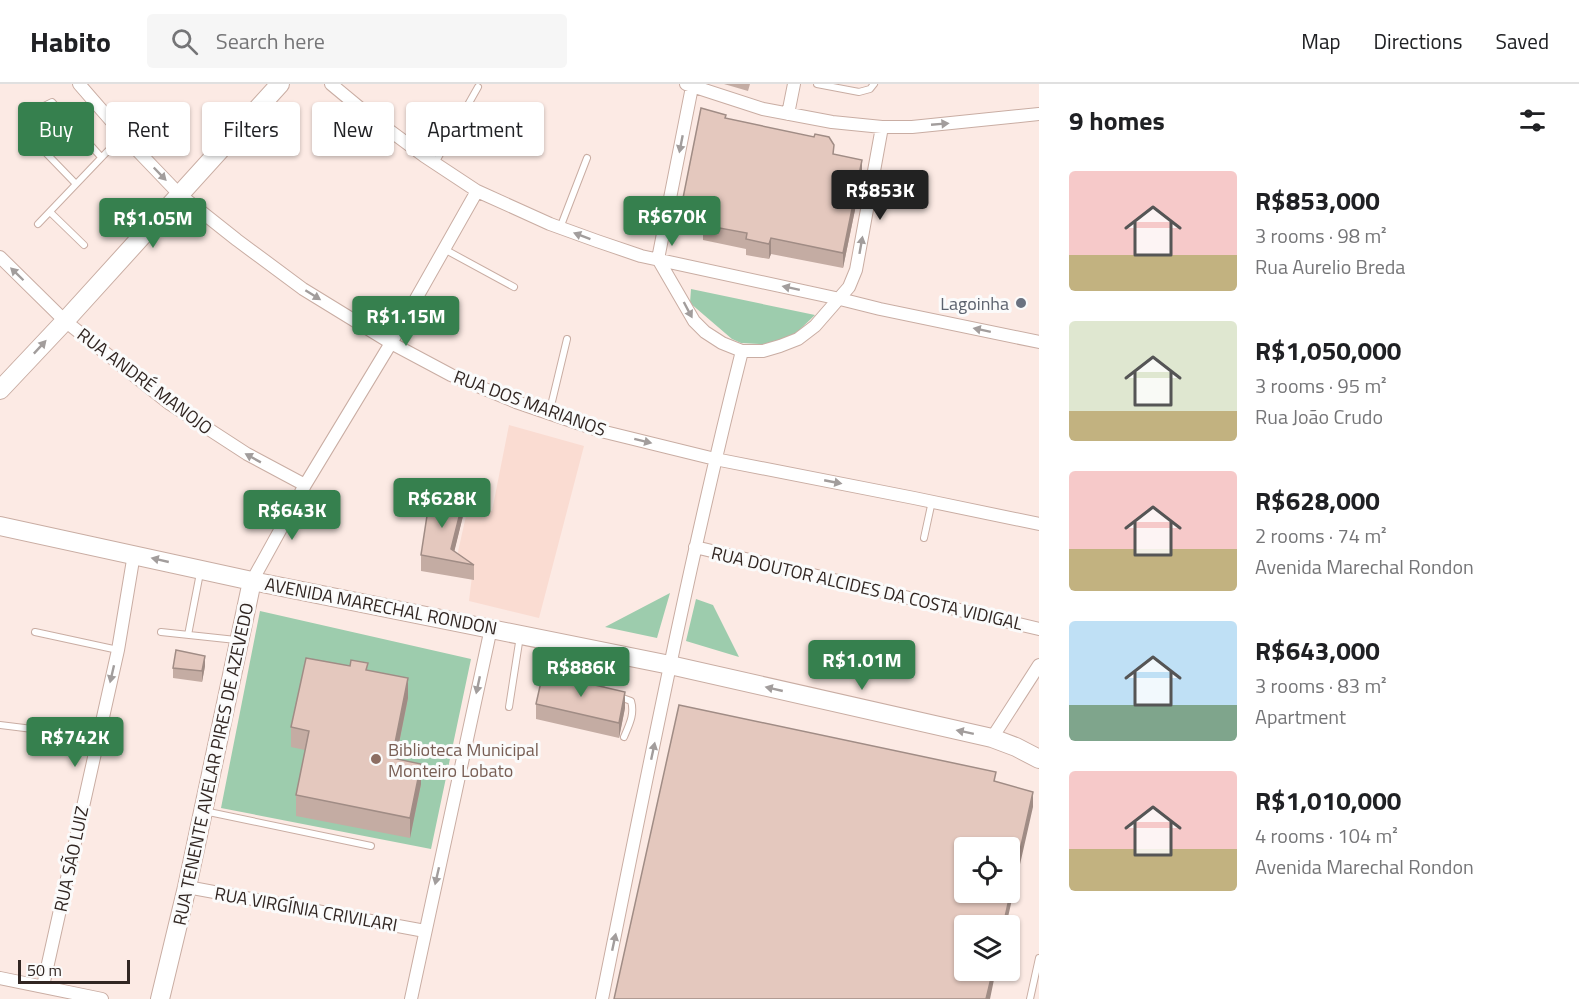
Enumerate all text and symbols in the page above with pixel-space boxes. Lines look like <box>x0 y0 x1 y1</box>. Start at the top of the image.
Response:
search box <box>147 14 567 68</box>
text: Habito <box>30 20 111 63</box>
text: Search here <box>216 24 325 58</box>
icon: search <box>168 25 201 58</box>
text: Map <box>1301 25 1341 57</box>
text: Directions <box>1374 25 1463 57</box>
text: Saved <box>1496 25 1549 57</box>
text: 9 homes <box>1069 101 1165 140</box>
chip: Buy <box>18 102 94 156</box>
chip: Rent <box>106 102 190 156</box>
chip: Filters <box>202 102 300 156</box>
chip: New <box>312 102 394 156</box>
chip: Apartment <box>406 102 544 156</box>
icon: filters <box>1516 104 1549 137</box>
one-way arrow <box>931 119 950 129</box>
one-way arrow <box>676 135 685 154</box>
one-way arrow <box>153 167 167 182</box>
pin: R$853K <box>831 170 929 221</box>
text: R$853K <box>845 174 915 205</box>
text: R$853,000 <box>1255 181 1380 220</box>
icon: home <box>1117 195 1189 267</box>
pin: R$670K <box>623 196 721 247</box>
pin: R$1.05M <box>98 198 208 249</box>
text: R$670K <box>637 200 707 231</box>
text: R$1.05M <box>113 202 193 233</box>
text: 3 rooms · 98 m² <box>1255 220 1387 251</box>
one-way arrow <box>573 231 591 240</box>
one-way arrow <box>856 235 865 254</box>
text: Rua Aurelio Breda <box>1255 251 1405 282</box>
one-way arrow <box>11 268 25 282</box>
one-way arrow <box>782 283 801 293</box>
one-way arrow <box>305 289 321 300</box>
place label: Lagoinha <box>940 290 1009 317</box>
pin: R$1.15M <box>351 296 461 347</box>
marker: Lagoinha <box>1014 296 1028 310</box>
text: R$1.15M <box>366 300 446 331</box>
one-way arrow <box>683 302 693 319</box>
street label: RUA ANDRÉ MANOJO <box>72 321 218 441</box>
one-way arrow <box>972 325 991 334</box>
text: R$1,050,000 <box>1255 331 1401 370</box>
one-way arrow <box>33 340 47 355</box>
icon: home <box>1117 345 1189 417</box>
street label: RUA DOS MARIANOS <box>450 363 610 443</box>
text: 3 rooms · 95 m² <box>1255 370 1387 401</box>
text: Rua João Crudo <box>1255 401 1383 432</box>
one-way arrow <box>633 437 652 447</box>
one-way arrow <box>245 453 262 463</box>
pin: R$628K <box>393 478 491 529</box>
one-way arrow <box>824 478 843 487</box>
text: R$628,000 <box>1255 481 1380 520</box>
text: R$628K <box>407 482 477 513</box>
pin: R$643K <box>243 490 341 541</box>
text: R$643K <box>257 494 327 525</box>
icon: home <box>1117 495 1189 567</box>
text: 2 rooms · 74 m² <box>1255 520 1387 551</box>
street label: RUA DOUTOR ALCIDES DA COSTA VIDIGAL <box>709 539 1026 637</box>
text: Avenida Marechal Rondon <box>1255 551 1474 582</box>
one-way arrow <box>151 555 170 565</box>
street label: AVENIDA MARECHAL RONDON <box>263 570 499 642</box>
street label: RUA TENENTE AVELAR PIRES DE AZEVEDO <box>166 600 260 928</box>
text: R$643,000 <box>1255 631 1380 670</box>
pin: R$1.01M <box>807 640 917 691</box>
text: R$1.01M <box>822 644 902 675</box>
icon: home <box>1117 645 1189 717</box>
pin: R$886K <box>532 647 630 698</box>
text: R$886K <box>546 651 616 682</box>
one-way arrow <box>107 665 117 683</box>
text: 3 rooms · 83 m² <box>1255 670 1387 701</box>
one-way arrow <box>473 676 483 695</box>
one-way arrow <box>765 683 784 693</box>
text: Apartment <box>1255 701 1346 732</box>
pin: R$742K <box>26 717 124 768</box>
text: R$742K <box>40 721 110 752</box>
one-way arrow <box>955 727 974 736</box>
place label: Biblioteca Municipal Monteiro Lobato <box>388 736 539 784</box>
one-way arrow <box>649 741 658 760</box>
marker: Biblioteca Municipal Monteiro Lobato <box>369 752 383 766</box>
text: R$1,010,000 <box>1255 781 1401 820</box>
icon: home <box>1117 795 1189 867</box>
street label: RUA SÃO LUIZ <box>47 804 95 914</box>
text: 4 rooms · 104 m² <box>1255 820 1398 851</box>
map controls <box>954 837 1020 981</box>
button: locate <box>954 837 1020 903</box>
text: Avenida Marechal Rondon <box>1255 851 1474 882</box>
one-way arrow <box>432 867 442 885</box>
street label: RUA VIRGÍNIA CRIVILARI <box>212 880 400 938</box>
button: layers <box>954 915 1020 981</box>
one-way arrow <box>609 932 619 951</box>
scale bar <box>18 957 130 984</box>
text: 50 m <box>27 958 62 982</box>

